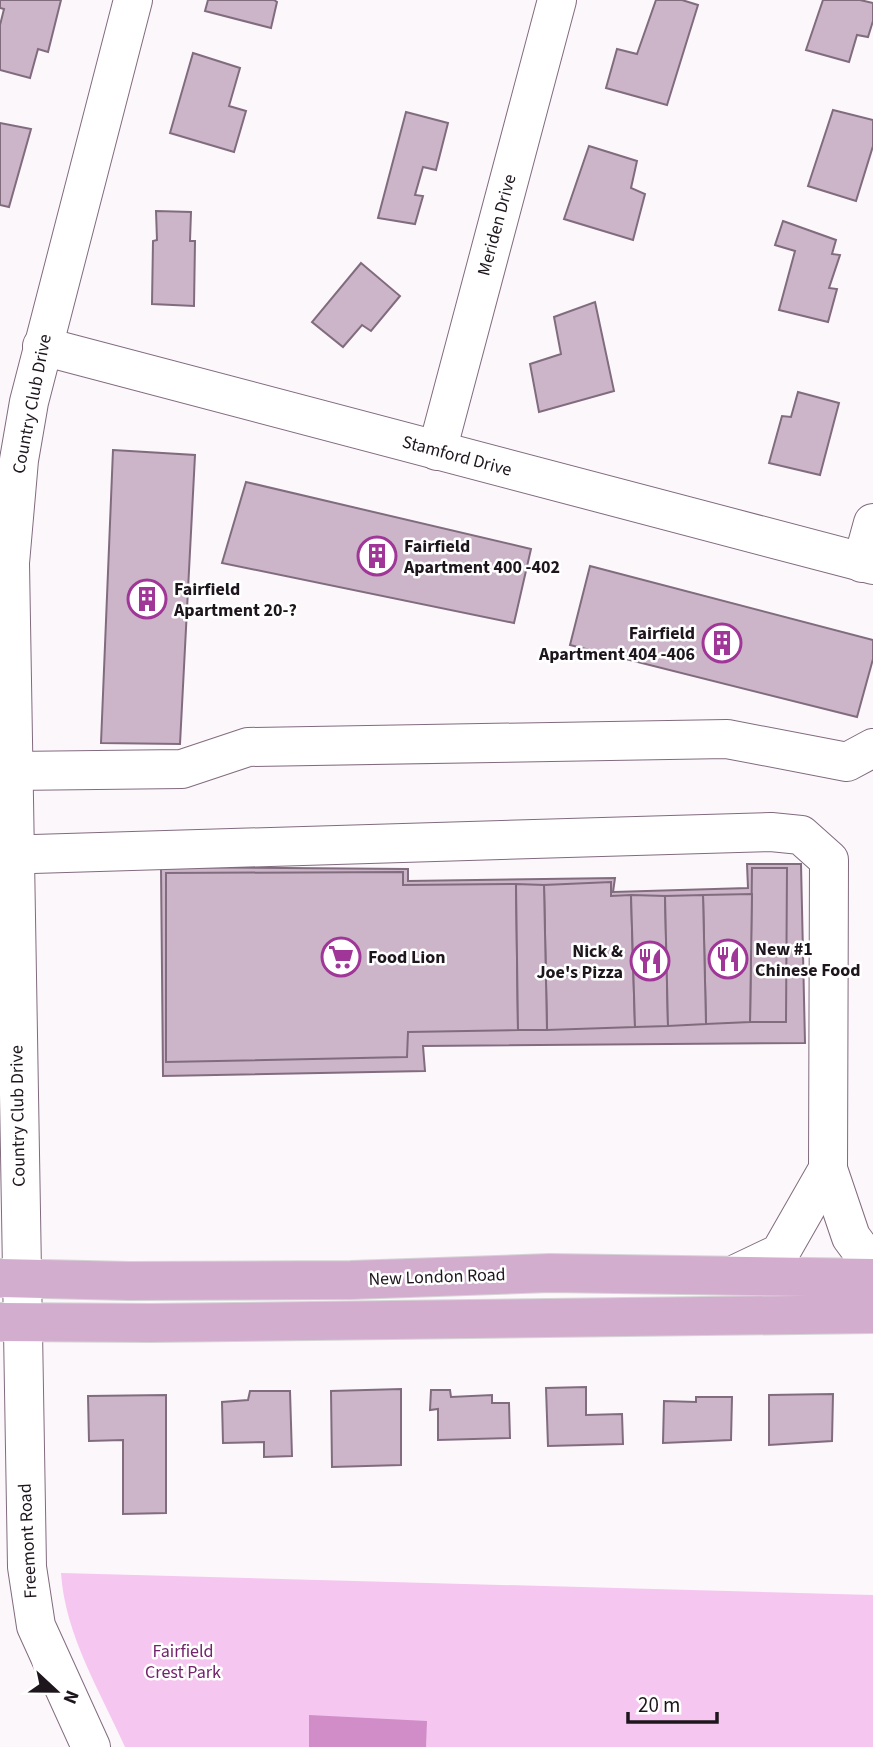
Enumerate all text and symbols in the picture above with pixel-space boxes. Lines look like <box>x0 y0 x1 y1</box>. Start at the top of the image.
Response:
street label: Meriden Drive <box>471 171 523 279</box>
street label: Country Club Drive <box>6 332 58 476</box>
street label: Stamford Drive <box>399 429 515 483</box>
place label: Fairfield Apartment 400 -402 <box>403 534 560 580</box>
building icon: Fairfield Apartment 400 -402 <box>356 535 398 577</box>
place label: Fairfield Apartment 20-? <box>173 577 297 623</box>
building icon: Fairfield Apartment 20-? <box>126 578 168 620</box>
place label: Fairfield Apartment 404 -406 <box>538 621 695 667</box>
building icon: Fairfield Apartment 404 -406 <box>701 622 743 664</box>
supermarket icon: Food Lion <box>320 936 362 978</box>
place label: New #1 Chinese Food <box>755 937 861 983</box>
restaurant icon: New #1 Chinese Food <box>707 938 749 980</box>
place label: Nick & Joe's Pizza <box>536 939 623 985</box>
restaurant icon: Nick & Joe's Pizza <box>629 940 671 982</box>
place label: Food Lion <box>368 945 446 970</box>
street label: Country Club Drive <box>4 1045 32 1187</box>
street label: New London Road <box>368 1262 506 1292</box>
street label: Freemont Road <box>13 1483 43 1599</box>
park label: Fairfield Crest Park <box>145 1639 221 1685</box>
north arrow <box>21 1656 91 1726</box>
scale bar <box>628 1680 717 1724</box>
text: N <box>55 1686 85 1708</box>
text: 20 m <box>638 1690 680 1720</box>

